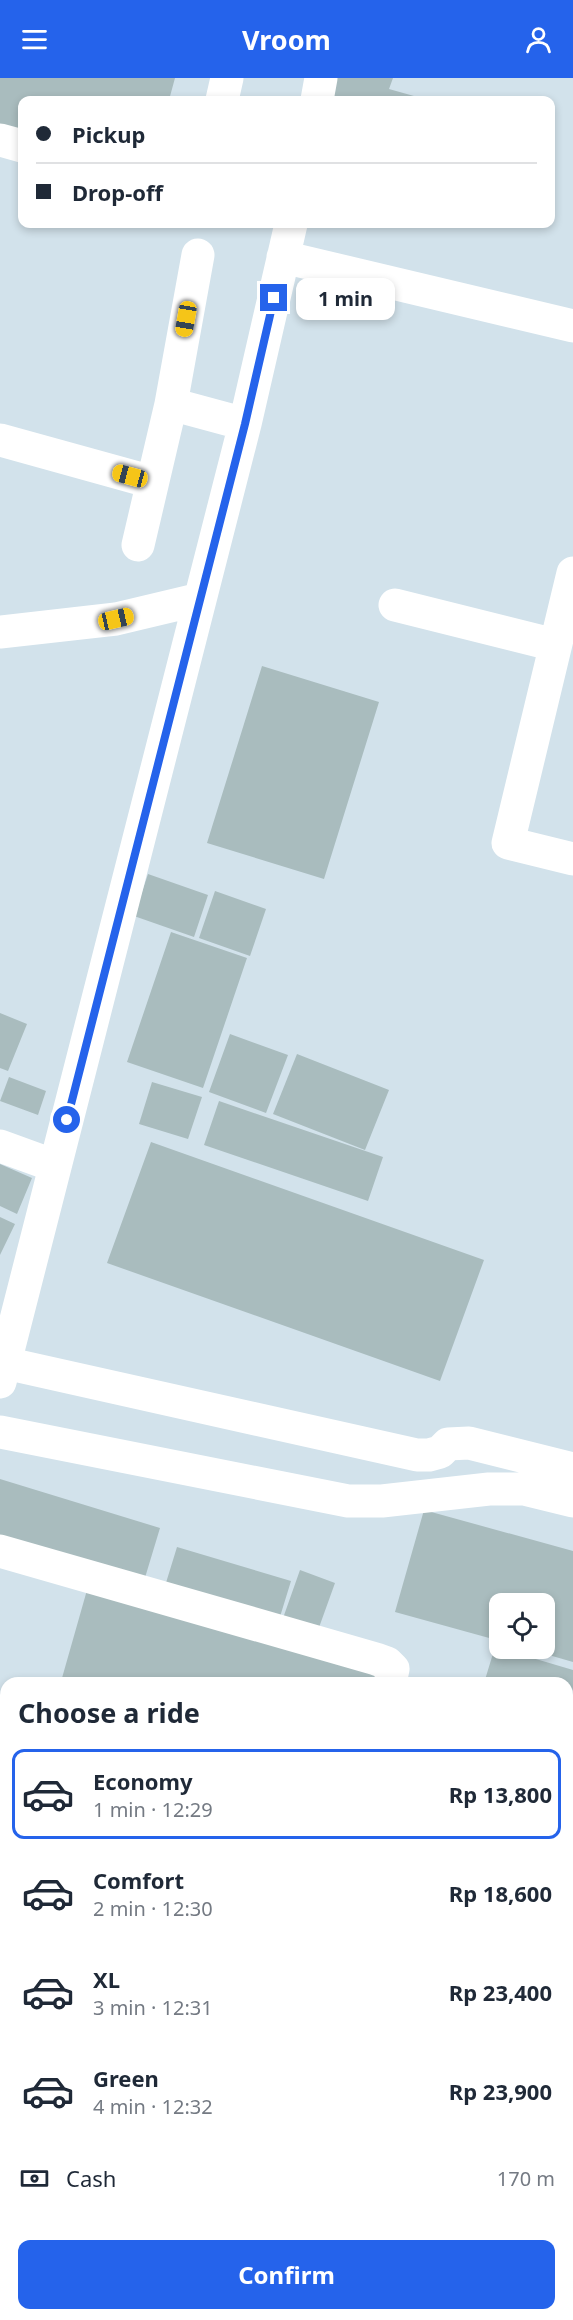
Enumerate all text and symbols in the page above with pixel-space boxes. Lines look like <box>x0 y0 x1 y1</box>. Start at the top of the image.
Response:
text: Vroom <box>242 21 331 58</box>
icon: menu <box>18 23 51 56</box>
icon: person <box>522 23 555 56</box>
text: Pickup <box>72 119 145 149</box>
text: Drop-off <box>72 177 163 207</box>
callout: 1 min <box>295 277 394 319</box>
route end <box>260 284 287 311</box>
text: 1 min <box>318 285 373 312</box>
car <box>174 300 198 338</box>
car <box>110 463 150 489</box>
car <box>96 606 136 632</box>
route start <box>53 1106 80 1133</box>
map controls <box>489 1593 555 1659</box>
button: locate <box>489 1593 555 1659</box>
text: Choose a ride <box>18 1694 200 1731</box>
text: Economy <box>93 1766 192 1796</box>
icon: car <box>21 1767 75 1821</box>
text: Rp 13,800 <box>449 1779 552 1809</box>
text: 1 min · 12:29 <box>93 1796 213 1823</box>
text: Comfort <box>93 1865 184 1895</box>
icon: car <box>21 1866 75 1920</box>
text: Rp 18,600 <box>449 1878 552 1908</box>
text: 2 min · 12:30 <box>93 1895 213 1922</box>
text: XL <box>93 1964 120 1994</box>
icon: car <box>21 1965 75 2019</box>
text: Rp 23,400 <box>449 1977 552 2007</box>
text: 3 min · 12:31 <box>93 1994 213 2021</box>
text: Green <box>93 2063 159 2093</box>
icon: car <box>21 2064 75 2118</box>
text: Rp 23,900 <box>449 2076 552 2106</box>
text: 4 min · 12:32 <box>93 2093 213 2120</box>
icon: cash <box>18 2162 51 2195</box>
text: Cash <box>66 2163 116 2193</box>
text: 170 m <box>497 2165 555 2192</box>
button: Confirm <box>18 2240 555 2309</box>

